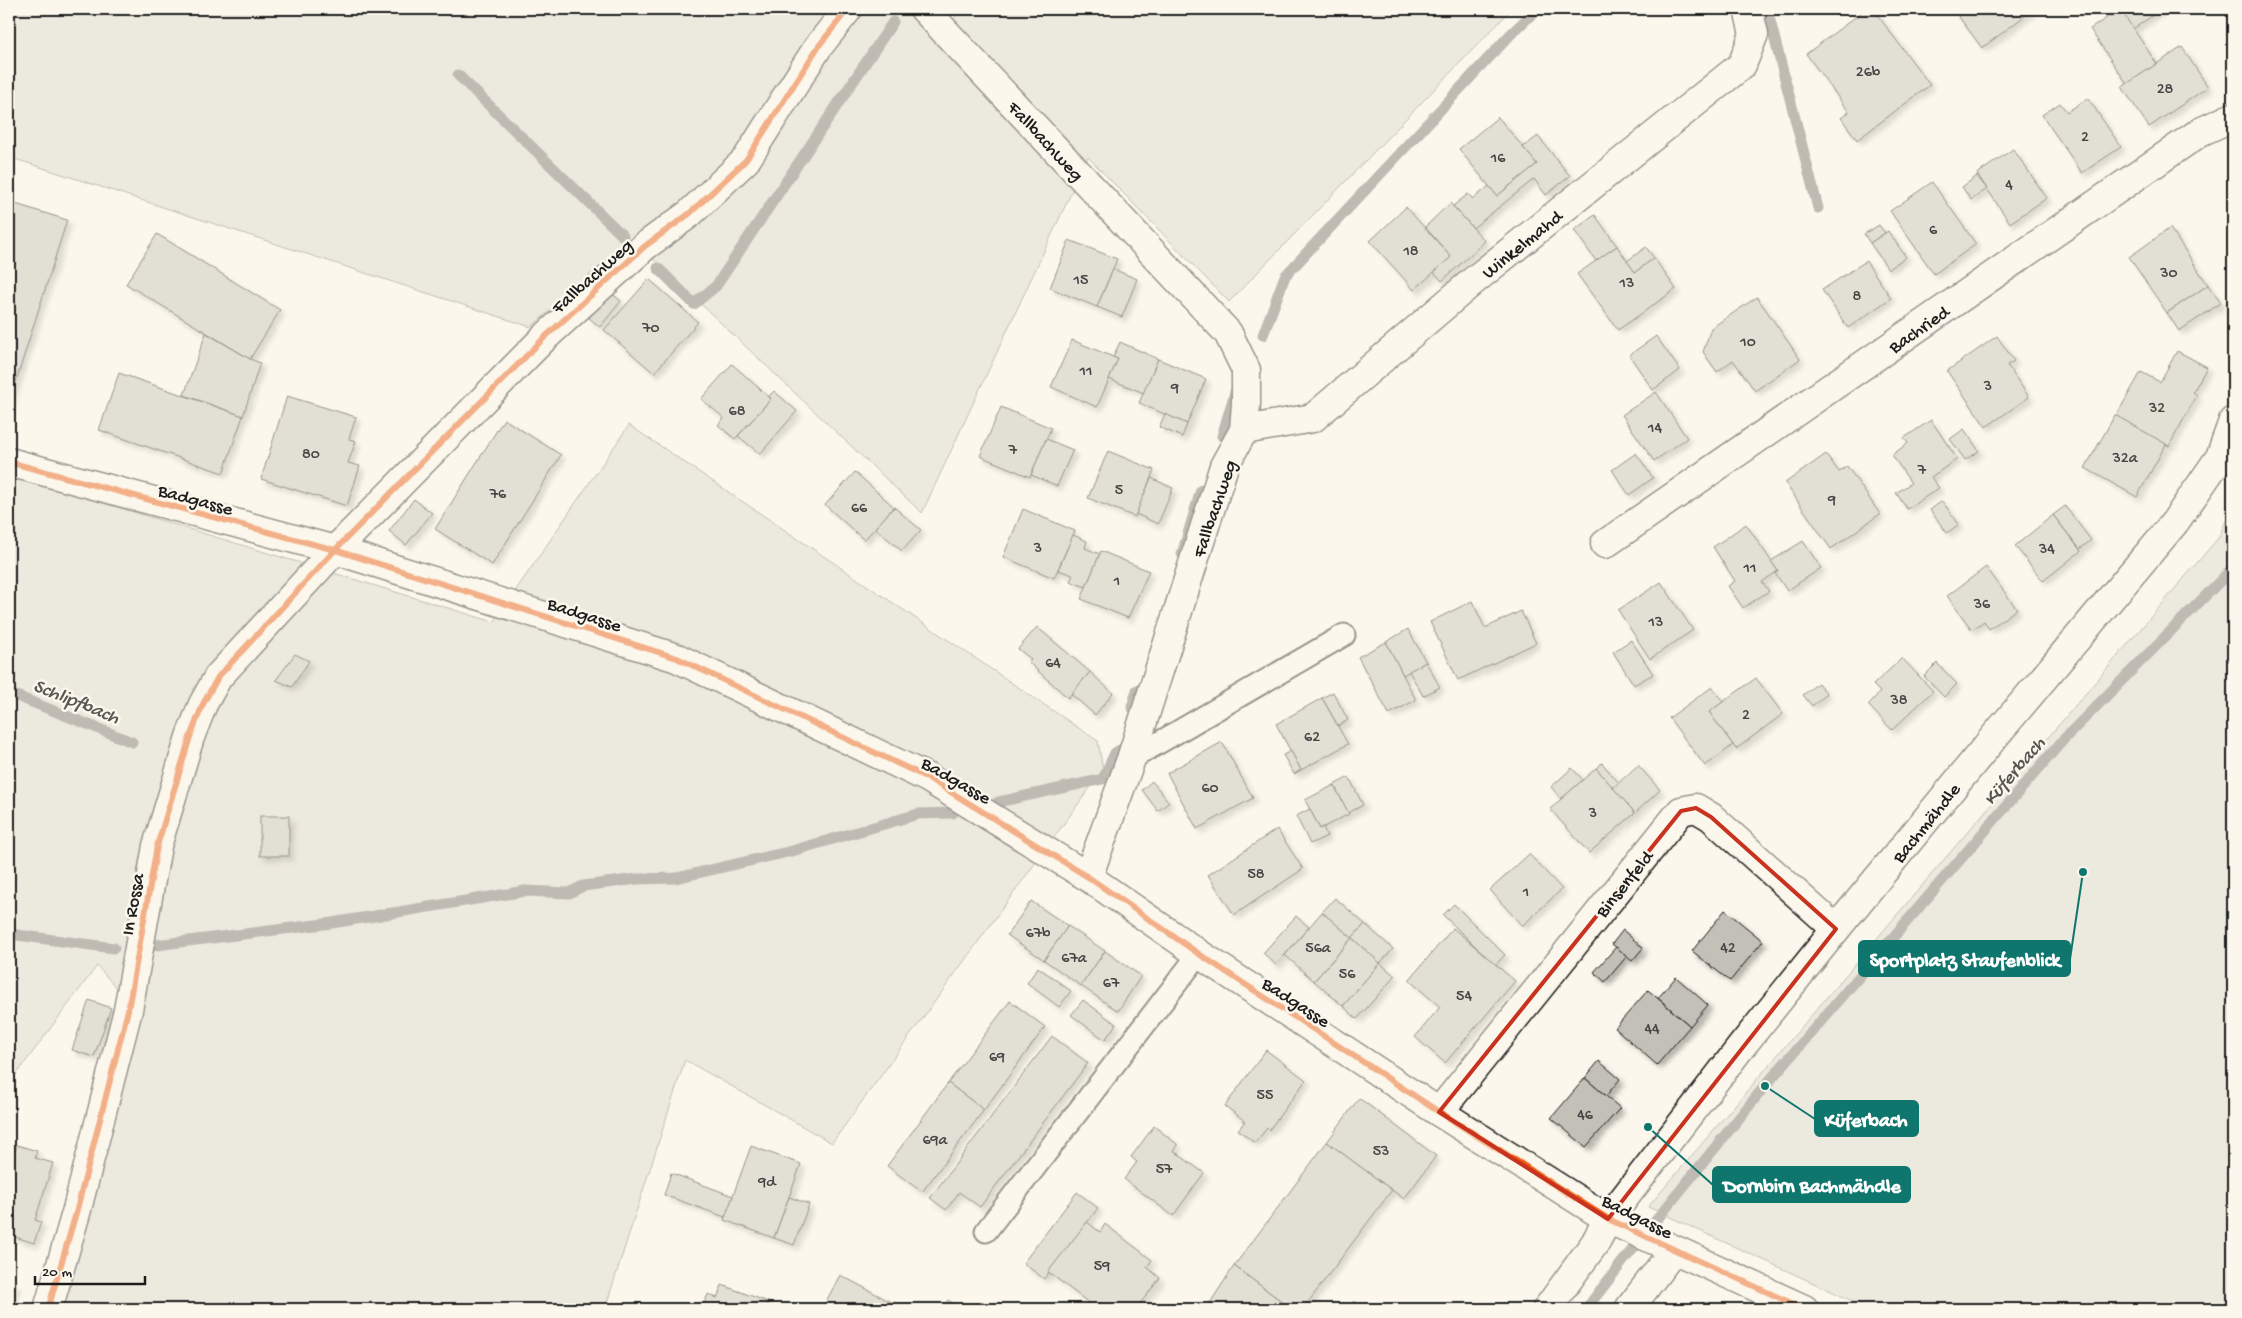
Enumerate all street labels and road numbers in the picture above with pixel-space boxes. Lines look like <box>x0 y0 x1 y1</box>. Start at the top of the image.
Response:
street label: Fallbachweg <box>1001 97 1087 187</box>
street label: Winkelmahd <box>1478 205 1570 285</box>
street label: Fallbachweg <box>547 235 639 321</box>
street label: Bachried <box>1884 301 1956 361</box>
street label: Fallbachweg <box>1189 457 1244 562</box>
street label: Badgasse <box>154 480 235 522</box>
street label: Badgasse <box>543 593 624 639</box>
street label: Badgasse <box>915 752 994 811</box>
street label: Bachmähdle <box>1888 779 1967 870</box>
street label: Binsenfeld <box>1591 846 1661 924</box>
street label: In Rossa <box>118 870 151 937</box>
street label: Badgasse <box>1256 973 1334 1035</box>
street label: Badgasse <box>1596 1190 1676 1246</box>

